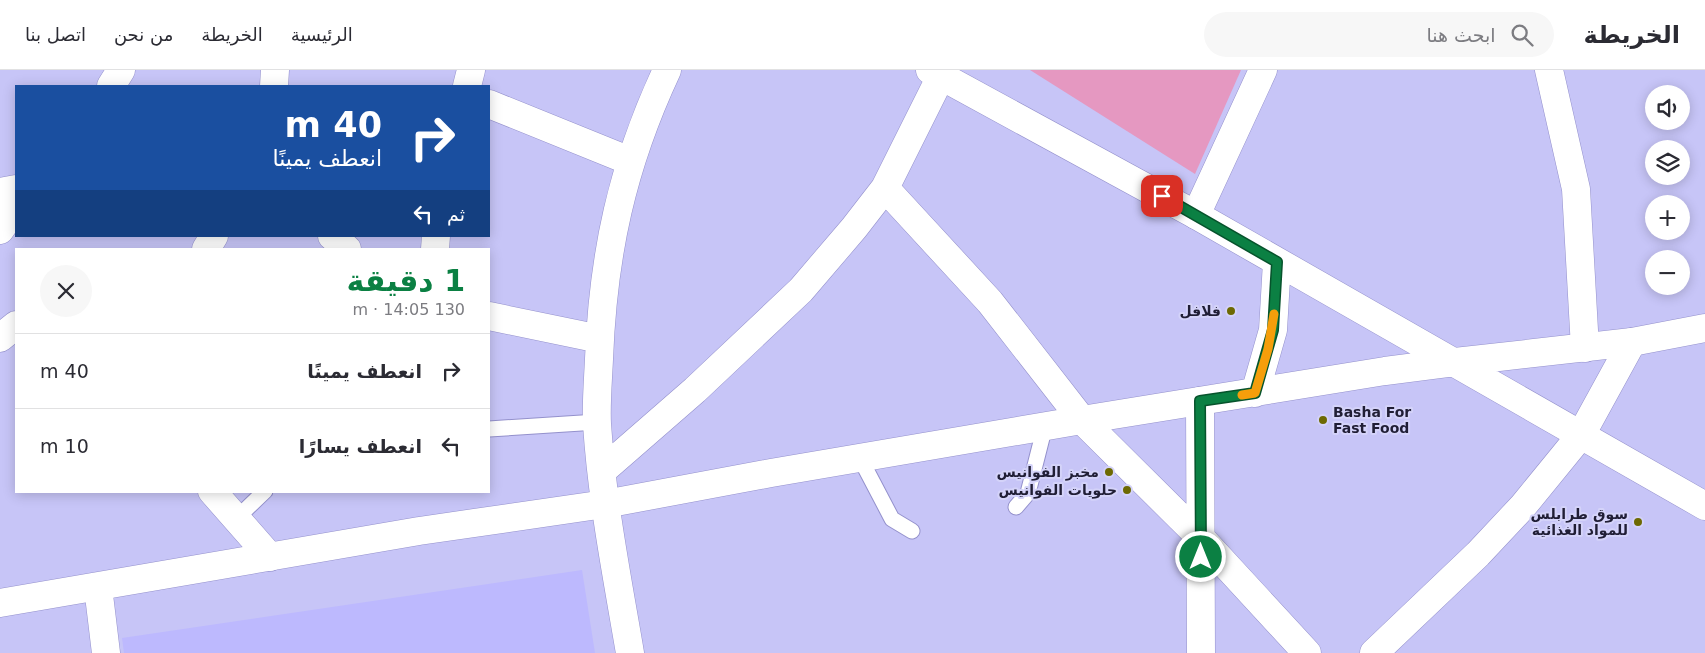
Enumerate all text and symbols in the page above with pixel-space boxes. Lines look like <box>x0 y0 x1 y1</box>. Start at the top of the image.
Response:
search box <box>1204 12 1554 57</box>
icon: search <box>1508 21 1536 49</box>
text: الخريطة <box>1584 21 1680 49</box>
text: اتصل بنا <box>25 24 86 45</box>
text: من نحن <box>114 24 173 45</box>
text: الخريطة <box>201 24 263 45</box>
text: الرئيسية <box>291 24 353 45</box>
text: ابحث هنا <box>1427 24 1496 46</box>
map controls <box>1645 85 1690 295</box>
button: sound <box>1645 85 1690 130</box>
text: 40 m <box>285 105 382 145</box>
icon: right <box>400 105 465 170</box>
button: layers <box>1645 140 1690 185</box>
text: انعطف يمينًا <box>273 146 382 171</box>
pin <box>1141 175 1183 217</box>
icon: arrive <box>1148 182 1176 210</box>
button: + <box>1645 195 1690 240</box>
icon: left <box>409 200 437 228</box>
text: ثم <box>447 203 465 225</box>
button: − <box>1645 250 1690 295</box>
text: 1 دقيقة <box>347 263 465 298</box>
button: close <box>40 265 92 317</box>
text: 130 m · 14:05 <box>352 300 465 319</box>
place label: فلافل <box>1180 303 1221 319</box>
marker: فلافل <box>1225 305 1237 317</box>
icon: right <box>437 357 465 385</box>
text: 40 m <box>40 360 89 382</box>
text: انعطف يمينًا <box>307 360 422 382</box>
place label: Basha For Fast Food <box>1333 404 1411 436</box>
marker: Basha For Fast Food <box>1317 414 1329 426</box>
icon: left <box>437 432 465 460</box>
text: 10 m <box>40 435 89 457</box>
text: انعطف يسارًا <box>299 435 422 457</box>
place label: مخبز الفوانيس <box>996 464 1099 481</box>
marker: مخبز الفوانيس <box>1103 466 1115 478</box>
place label: حلويات الفوانيس <box>998 482 1117 499</box>
marker: حلويات الفوانيس <box>1121 484 1133 496</box>
place label: سوق طرابلس للمواد الغذائية <box>1531 506 1628 539</box>
marker: سوق طرابلس للمواد الغذائية <box>1632 516 1644 528</box>
position arrow <box>1174 530 1226 582</box>

